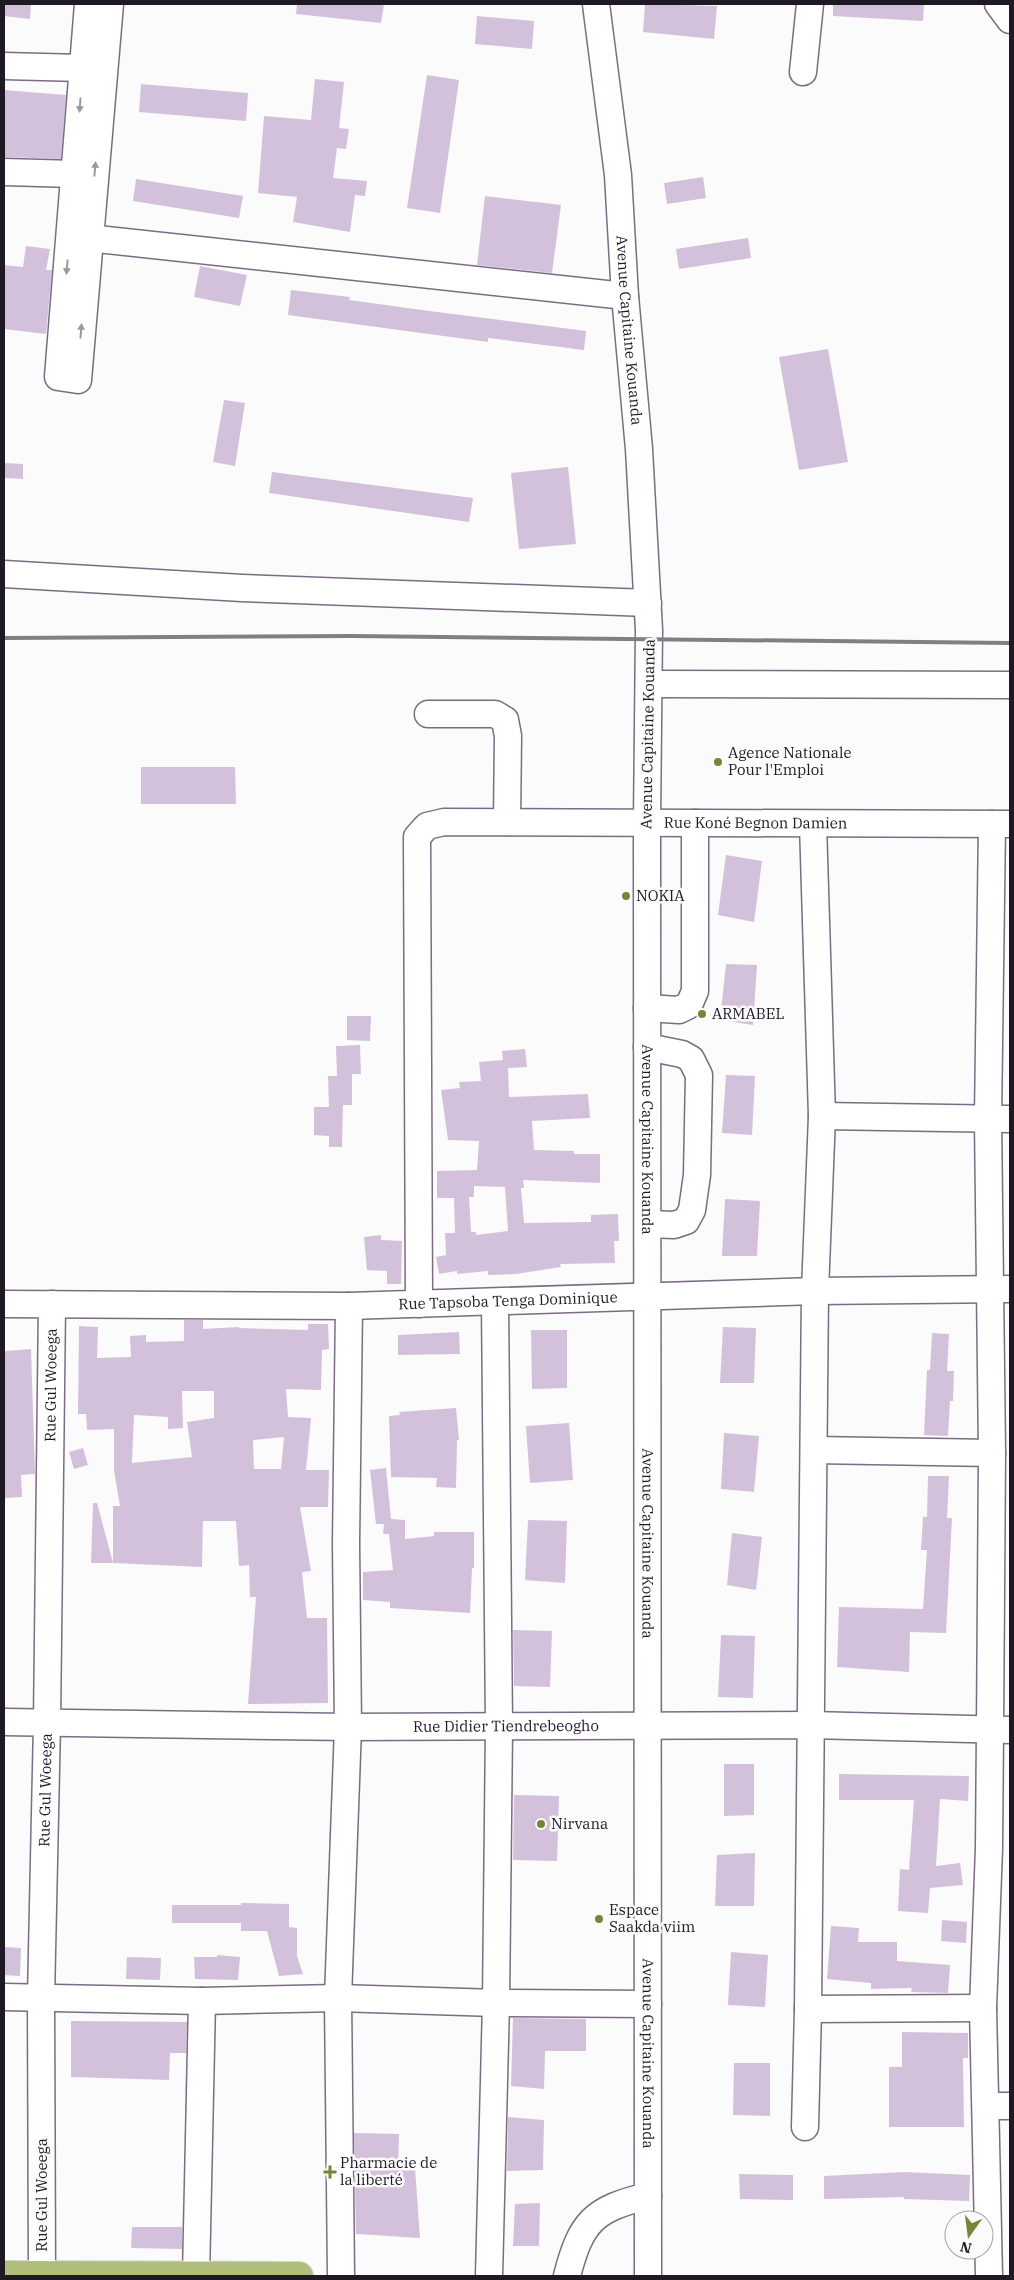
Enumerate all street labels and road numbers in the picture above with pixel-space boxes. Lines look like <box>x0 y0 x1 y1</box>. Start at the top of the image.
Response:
street label: Avenue Capitaine Kouanda <box>613 235 647 426</box>
street label: Avenue Capitaine Kouanda <box>636 639 659 829</box>
street label: Rue Koné Begnon Damien <box>664 813 848 832</box>
street label: Avenue Capitaine Kouanda <box>638 1044 657 1235</box>
street label: Rue Tapsoba Tenga Dominique <box>398 1287 618 1313</box>
street label: Rue Gul Woeega <box>40 1328 61 1442</box>
street label: Avenue Capitaine Kouanda <box>638 1448 658 1639</box>
street label: Rue Didier Tiendrebeogho <box>413 1716 599 1736</box>
street label: Rue Gul Woeega <box>34 1733 56 1847</box>
street label: Avenue Capitaine Kouanda <box>639 1958 658 2149</box>
street label: Rue Gul Woeega <box>32 2138 51 2252</box>

